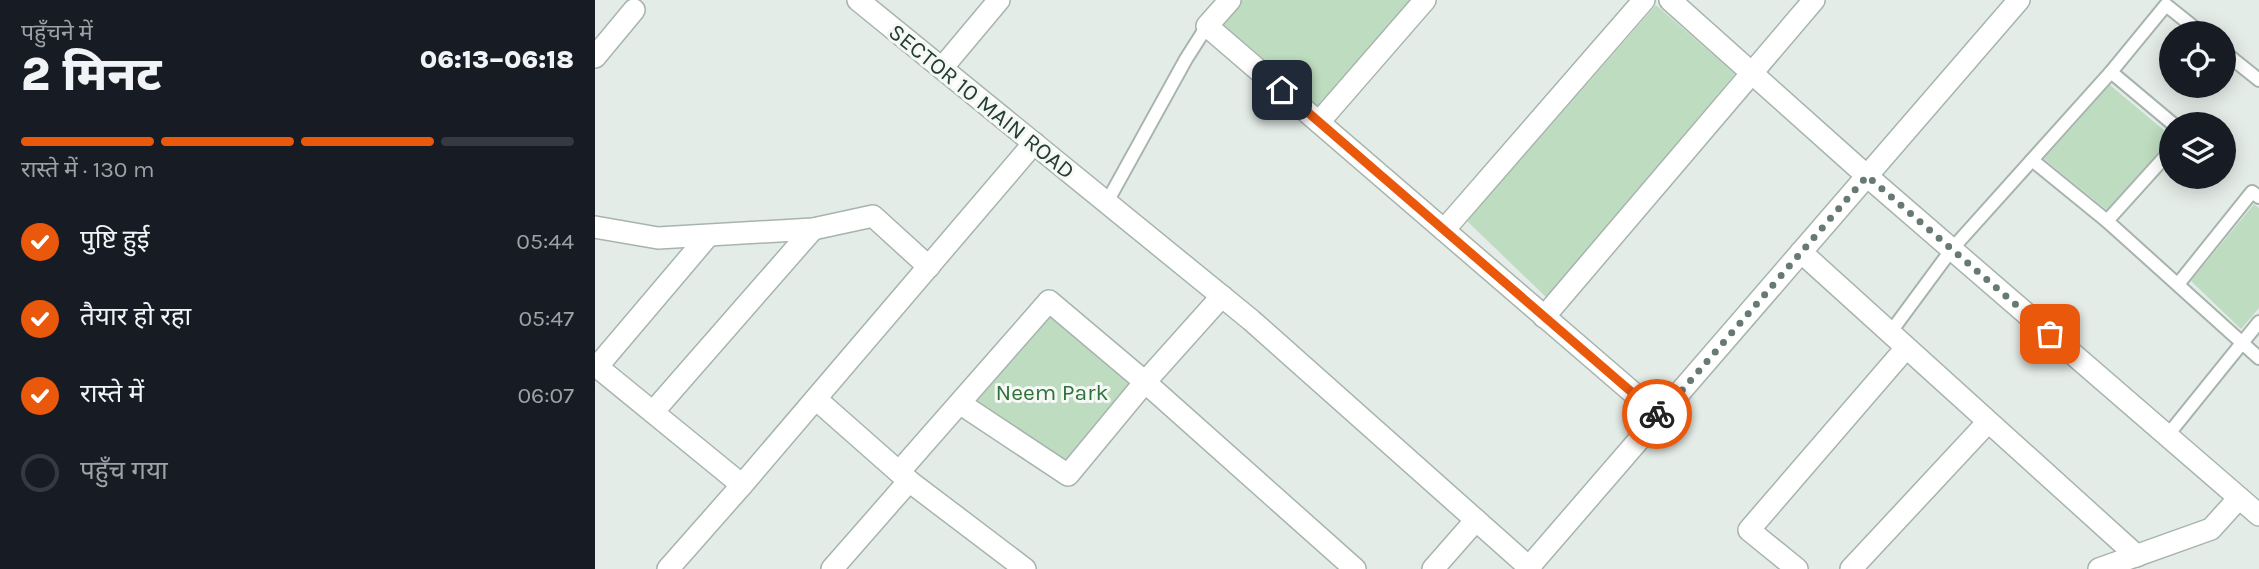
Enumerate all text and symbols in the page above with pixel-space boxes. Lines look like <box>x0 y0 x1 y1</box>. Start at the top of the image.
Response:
street label: SECTOR 10 MAIN ROAD <box>883 18 1080 185</box>
text: पहुँचने में <box>21 19 93 46</box>
map controls <box>2159 21 2236 189</box>
button: locate <box>2159 21 2236 98</box>
text: 06:13–06:18 <box>420 44 574 75</box>
text: 2 मिनट <box>21 48 162 102</box>
pin <box>1252 60 1312 120</box>
icon: home <box>1263 71 1301 109</box>
button: layers <box>2159 112 2236 189</box>
text: रास्ते में · 130 m <box>21 156 154 183</box>
icon: check <box>21 223 59 261</box>
text: पुष्टि हुई <box>80 224 149 255</box>
text: 05:44 <box>516 228 574 255</box>
icon: check <box>21 300 59 338</box>
text: तैयार हो रहा <box>80 301 191 332</box>
pin <box>2020 304 2080 364</box>
text: 05:47 <box>518 305 574 332</box>
icon: bag <box>2031 315 2069 353</box>
icon: check <box>21 377 59 415</box>
text: रास्ते में <box>80 378 144 409</box>
park label: Neem Park <box>996 379 1109 406</box>
courier <box>1622 379 1692 449</box>
text: 06:07 <box>517 382 574 409</box>
icon: bike <box>1638 395 1676 433</box>
text: पहुँच गया <box>80 455 168 486</box>

